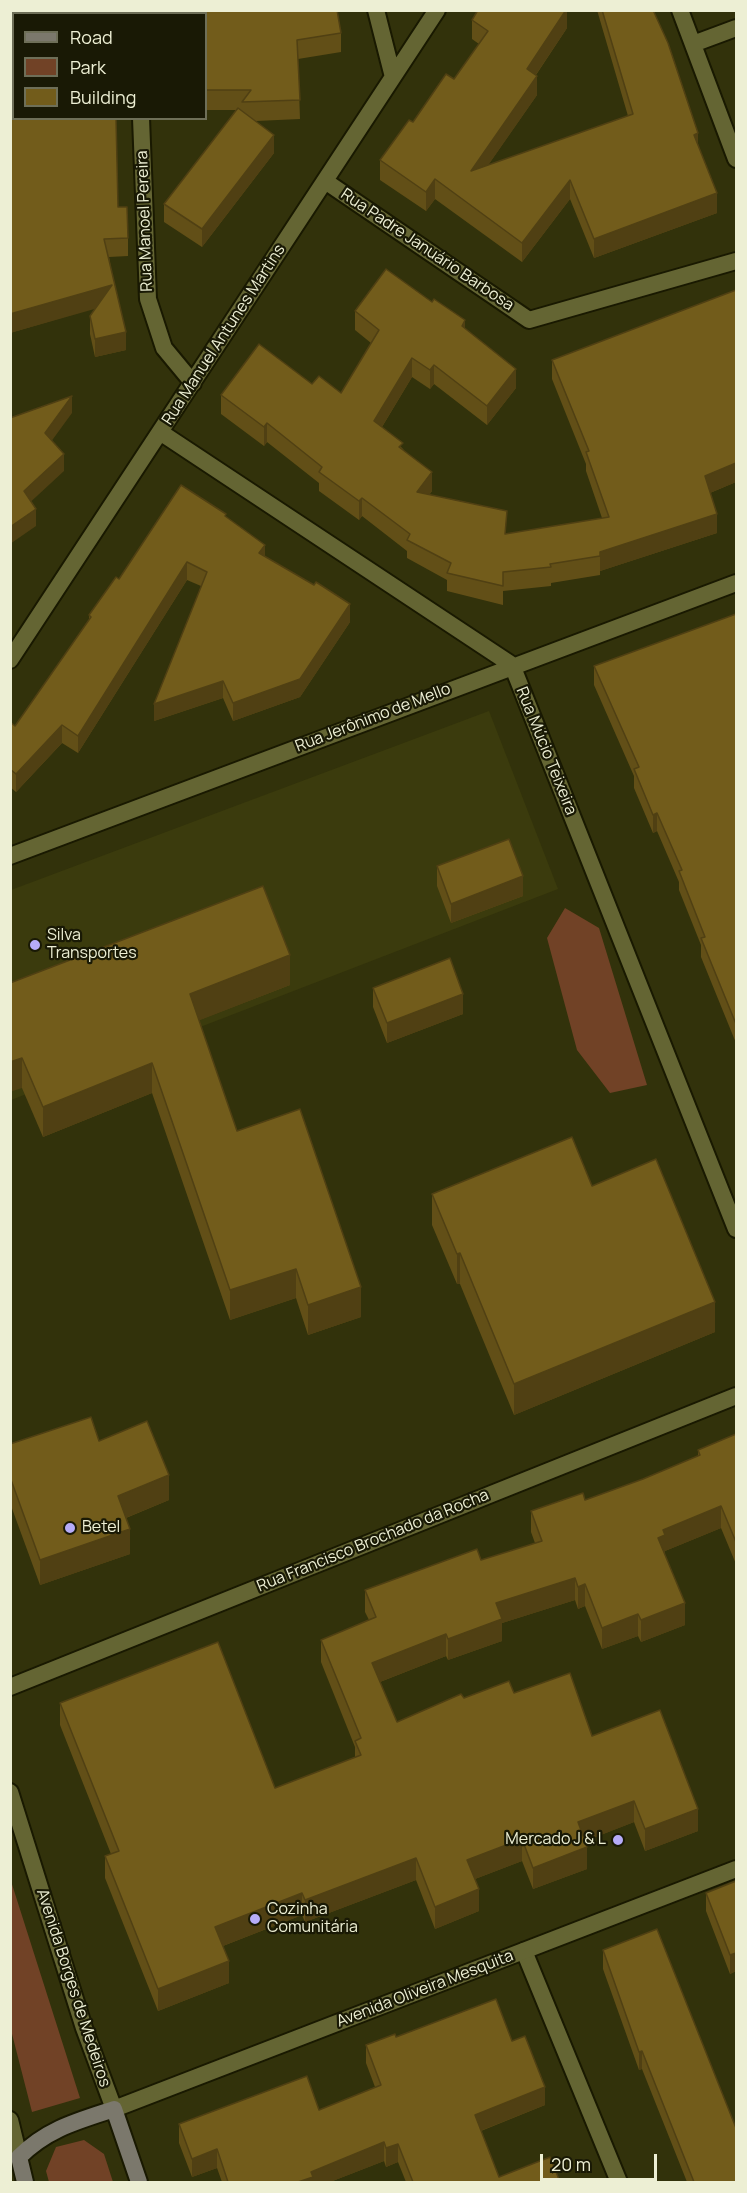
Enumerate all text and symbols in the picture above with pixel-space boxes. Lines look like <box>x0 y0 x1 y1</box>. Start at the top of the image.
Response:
legend <box>12 12 207 120</box>
text: Road <box>70 25 113 49</box>
text: Park <box>70 55 106 79</box>
text: Building <box>70 85 136 109</box>
street label: Rua Manoel Pereira <box>133 150 157 292</box>
street label: Rua Padre Januário Barbosa <box>337 185 517 315</box>
street label: Rua Manuel Antunes Martins <box>158 241 290 429</box>
street label: Rua Jerônimo de Mello <box>293 680 453 756</box>
street label: Rua Múcio Teixeira <box>512 684 580 818</box>
place label: Silva Transportes <box>47 926 137 964</box>
marker: Silva Transportes <box>28 938 42 952</box>
street label: Rua Francisco Brochado da Rocha <box>254 1486 492 1596</box>
place label: Betel <box>82 1518 120 1538</box>
marker: Betel <box>63 1521 77 1535</box>
place label: Mercado J & L <box>505 1830 606 1850</box>
marker: Mercado J & L <box>611 1833 625 1847</box>
street label: Avenida Borges de Medeiros <box>32 1887 114 2089</box>
place label: Cozinha Comunitária <box>267 1900 358 1938</box>
marker: Cozinha Comunitária <box>248 1912 262 1926</box>
street label: Avenida Oliveira Mesquita <box>334 1946 516 2032</box>
scale bar <box>543 2142 660 2180</box>
text: 20 m <box>551 2152 591 2176</box>

